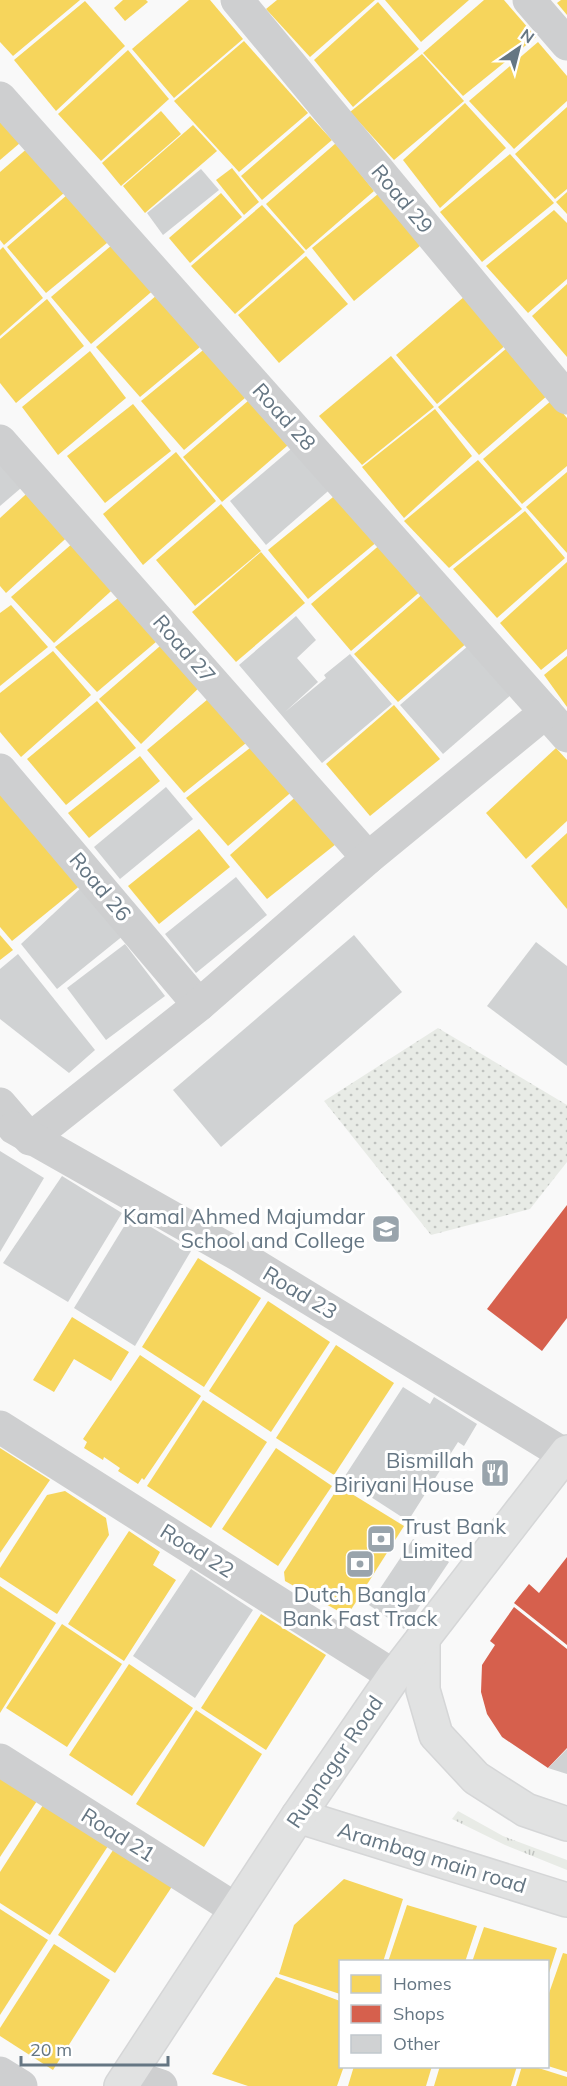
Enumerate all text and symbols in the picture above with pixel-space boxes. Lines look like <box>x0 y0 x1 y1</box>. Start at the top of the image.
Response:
north arrow <box>489 18 549 78</box>
text: N <box>517 24 538 47</box>
street label: Road 29 <box>366 159 439 238</box>
street label: Road 28 <box>248 377 322 456</box>
street label: Road 27 <box>148 609 222 688</box>
street label: Road 26 <box>64 847 137 926</box>
place label: Kamal Ahmed Majumdar School and College <box>123 1203 365 1253</box>
school or university icon: Kamal Ahmed Majumdar School and College <box>370 1213 402 1245</box>
street label: Road 23 <box>259 1260 342 1324</box>
place label: Bismillah Biriyani House <box>334 1447 474 1497</box>
restaurant icon: Bismillah Biriyani House <box>479 1457 511 1489</box>
place label: Trust Bank Limited <box>402 1513 506 1563</box>
street label: Road 22 <box>156 1517 239 1583</box>
bank icon: Trust Bank Limited <box>365 1523 397 1555</box>
bank icon: Dutch Bangla Bank Fast Track <box>344 1548 376 1580</box>
place label: Dutch Bangla Bank Fast Track <box>282 1581 438 1631</box>
street label: Rupnagar Road <box>280 1690 388 1833</box>
street label: Road 21 <box>77 1801 160 1867</box>
street label: Arambag main road <box>335 1816 530 1898</box>
legend <box>339 1960 549 2068</box>
text: Homes <box>393 1972 452 1995</box>
text: Shops <box>393 2002 445 2025</box>
scale bar <box>21 2029 168 2067</box>
text: Other <box>393 2032 441 2055</box>
text: 20 m <box>30 2038 72 2061</box>

